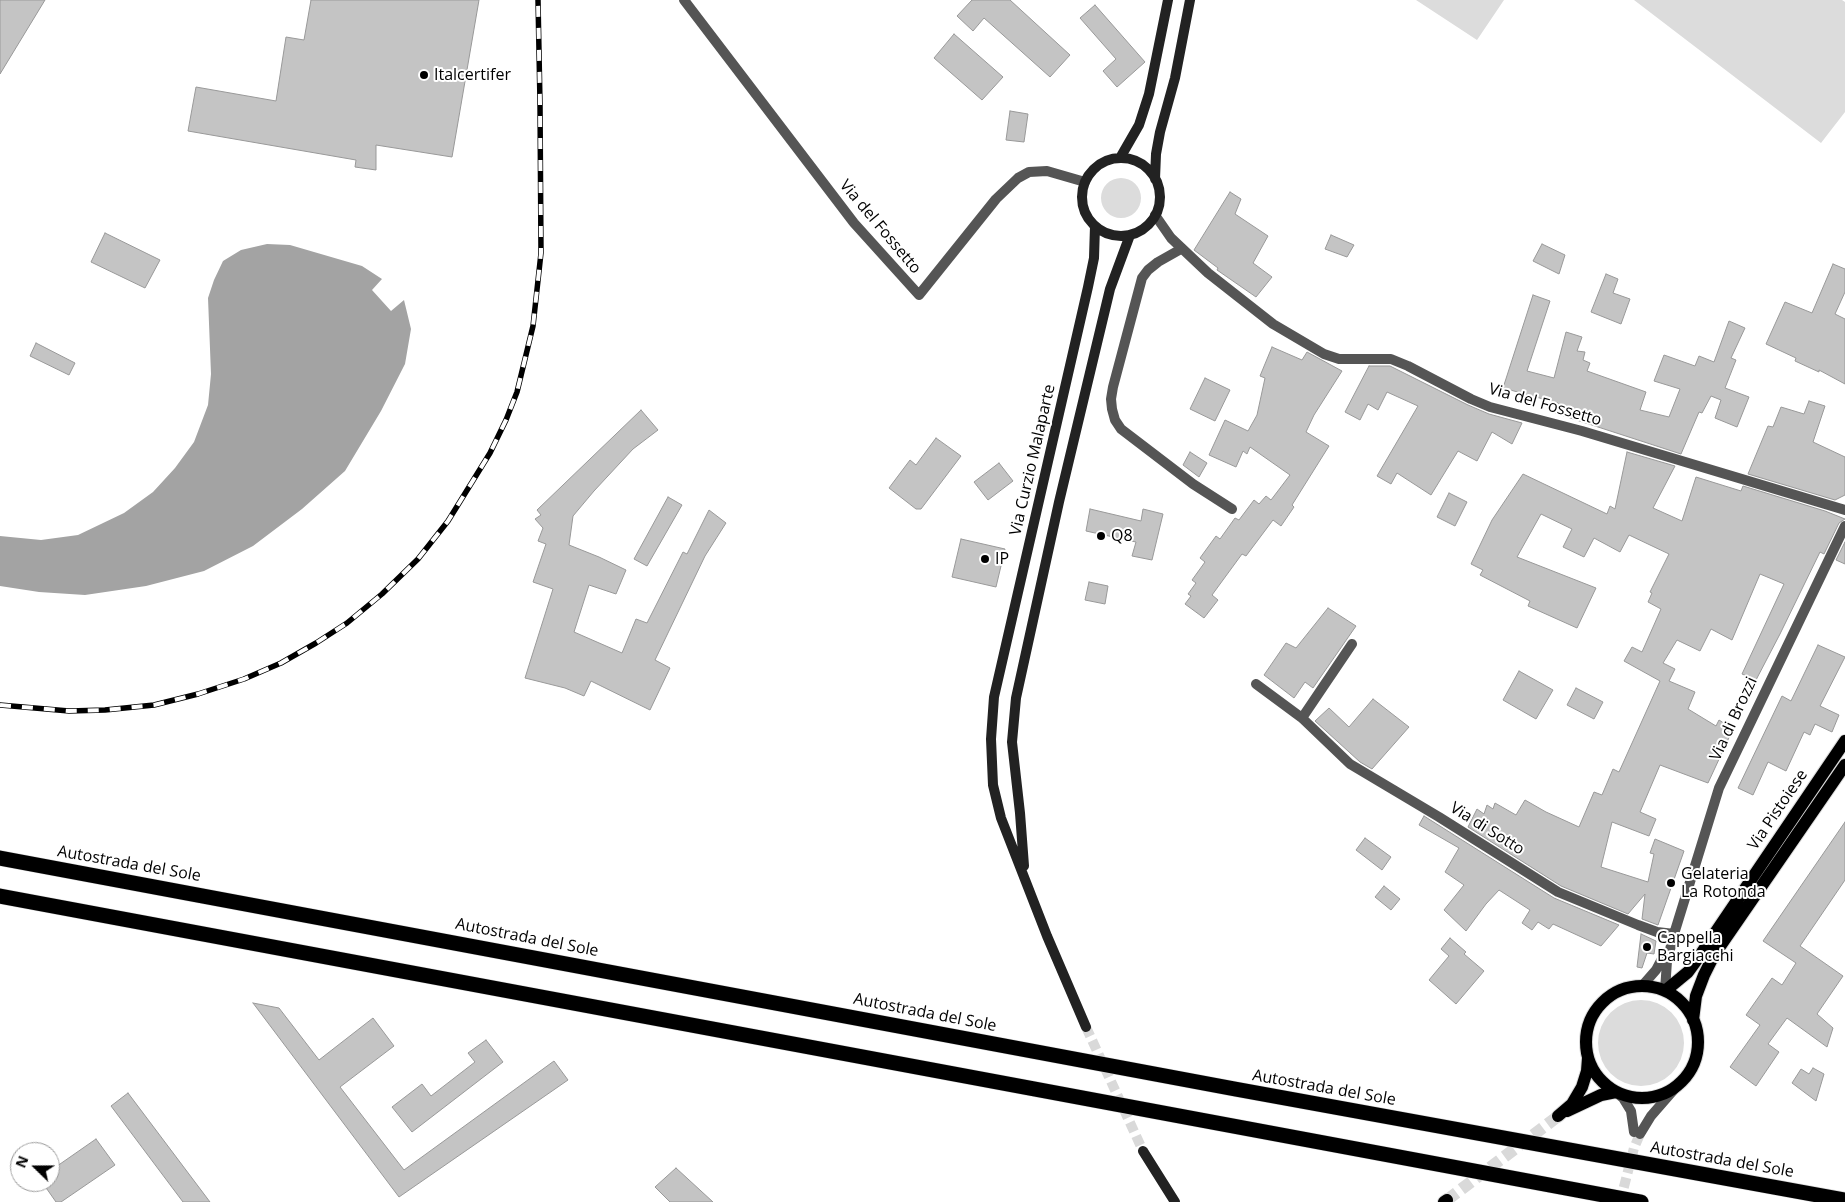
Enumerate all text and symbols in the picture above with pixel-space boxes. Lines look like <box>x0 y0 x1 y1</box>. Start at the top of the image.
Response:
place label: Italcertifer <box>434 65 511 85</box>
marker: Italcertifer <box>418 69 430 81</box>
street label: Via del Fossetto <box>835 176 925 278</box>
street label: Via del Fossetto <box>1486 380 1604 430</box>
street label: Via Curzio Malaparte <box>1006 383 1060 537</box>
place label: Q8 <box>1111 526 1133 546</box>
marker: Q8 <box>1095 530 1107 542</box>
place label: IP <box>995 549 1009 569</box>
marker: IP <box>979 553 991 565</box>
street label: Via di Brozzi <box>1706 674 1762 764</box>
street label: Via Pistoiese <box>1744 766 1812 854</box>
street label: Via di Sotto <box>1446 799 1528 859</box>
street label: Autostrada del Sole <box>56 842 202 886</box>
place label: Gelateria La Rotonda <box>1681 864 1766 902</box>
marker: Gelateria La Rotonda <box>1665 877 1677 889</box>
street label: Autostrada del Sole <box>454 915 600 961</box>
place label: Cappella Bargiacchi <box>1657 928 1734 966</box>
marker: Cappella Bargiacchi <box>1641 941 1653 953</box>
street label: Autostrada del Sole <box>852 990 998 1036</box>
street label: Autostrada del Sole <box>1251 1066 1397 1110</box>
street label: Autostrada del Sole <box>1649 1138 1795 1182</box>
north arrow <box>10 1142 60 1192</box>
text: N <box>11 1153 32 1170</box>

